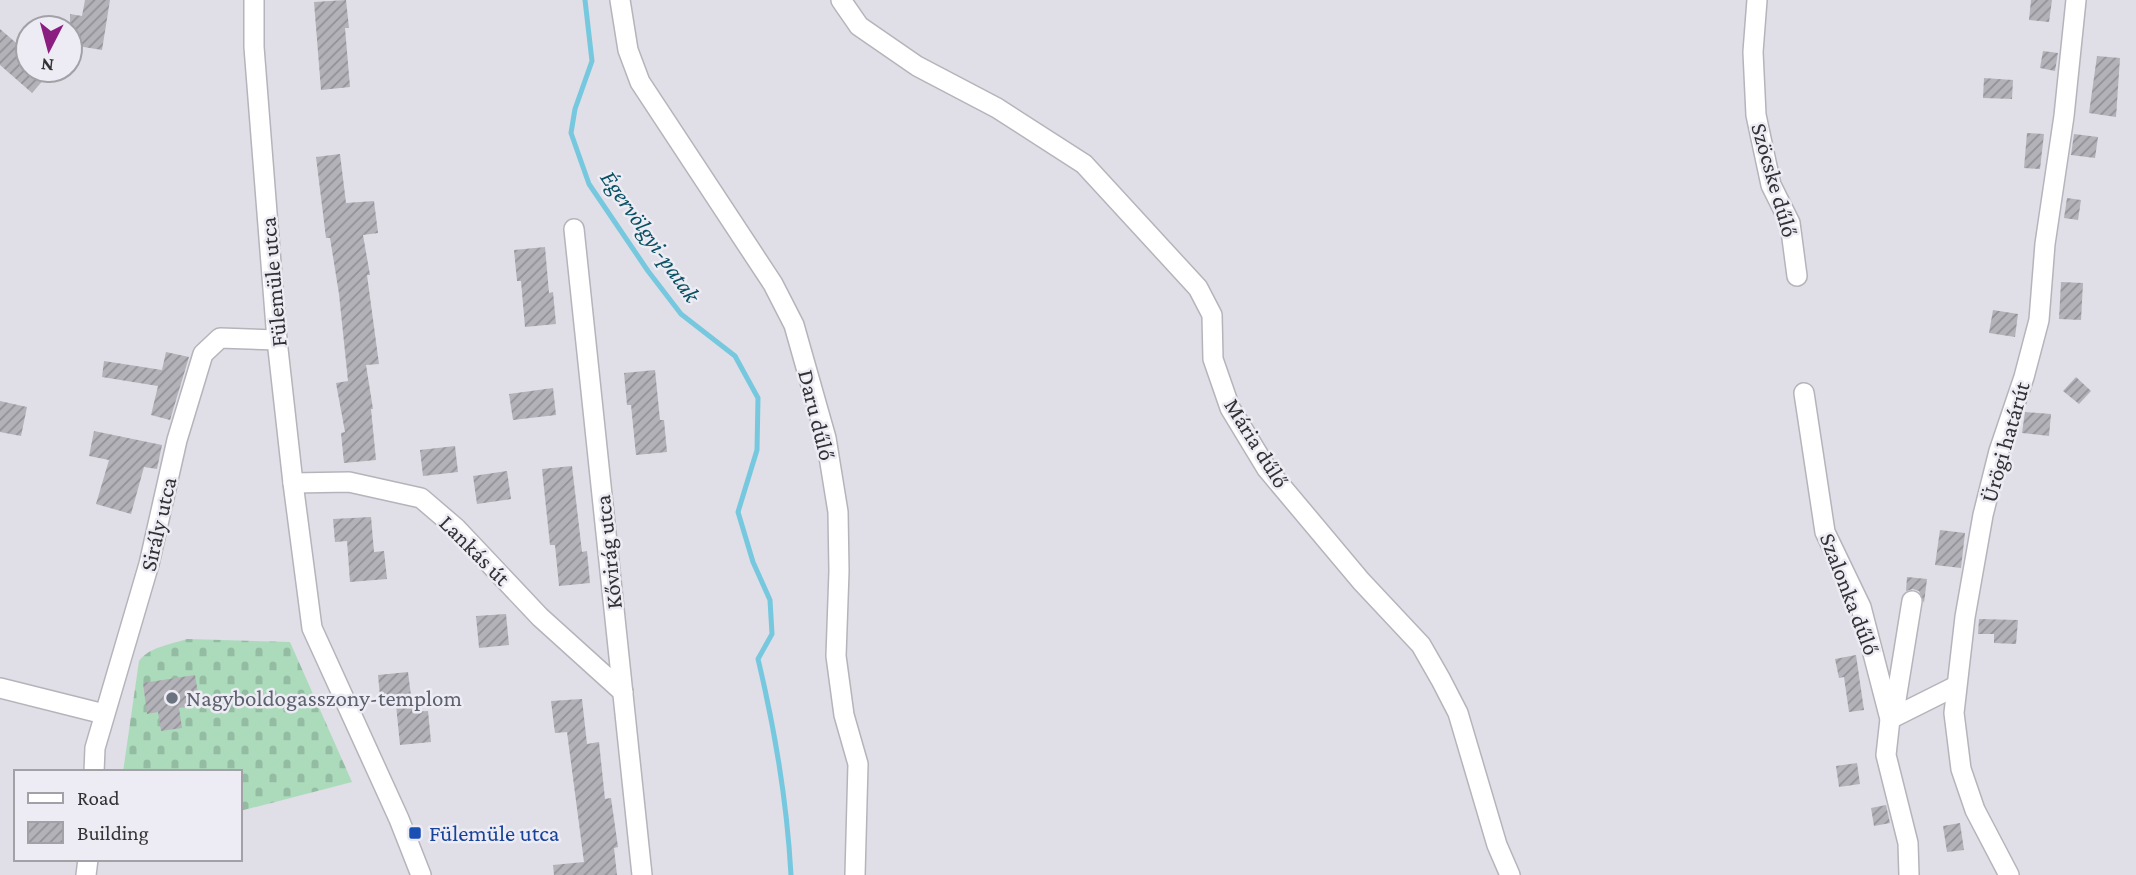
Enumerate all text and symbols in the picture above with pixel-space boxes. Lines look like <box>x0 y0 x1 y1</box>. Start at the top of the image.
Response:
north arrow <box>14 14 84 84</box>
text: N <box>40 54 55 77</box>
street label: Szöcske dűlő <box>1746 120 1804 240</box>
water label: Égervölgyi-patak <box>596 165 707 308</box>
street label: Fülemüle utca <box>254 216 292 348</box>
street label: Daru dűlő <box>793 367 841 463</box>
street label: Ürögi határút <box>1975 378 2035 505</box>
street label: Mária dűlő <box>1219 393 1295 493</box>
street label: Sirály utca <box>135 474 182 574</box>
street label: Kővirág utca <box>589 493 627 610</box>
street label: Lankás út <box>434 509 516 591</box>
street label: Szalonka dűlő <box>1815 529 1885 659</box>
place label: Nagyboldogasszony-templom <box>186 685 462 711</box>
marker: Nagyboldogasszony-templom <box>164 690 180 706</box>
legend <box>14 770 242 861</box>
text: Road <box>77 786 120 810</box>
place label: Fülemüle utca <box>429 820 560 846</box>
text: Building <box>77 821 149 845</box>
marker: Fülemüle utca <box>407 825 423 841</box>

